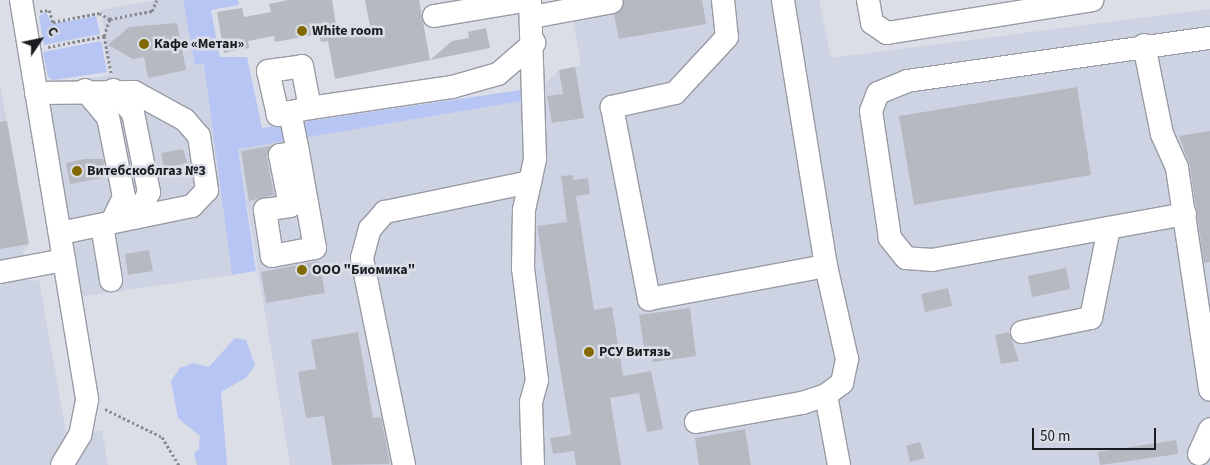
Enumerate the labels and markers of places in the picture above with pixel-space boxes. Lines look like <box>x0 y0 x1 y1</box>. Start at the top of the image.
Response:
place label: White room <box>312 23 383 39</box>
marker: White room <box>296 25 308 37</box>
place label: Кафе «Метан» <box>154 36 244 52</box>
marker: Кафе «Метан» <box>138 38 150 50</box>
place label: Витебскоблгаз №3 <box>87 163 206 179</box>
marker: Витебскоблгаз №3 <box>71 165 83 177</box>
place label: ООО "Биомика" <box>312 262 415 278</box>
marker: ООО "Биомика" <box>296 264 308 276</box>
place label: РСУ Витязь <box>599 344 671 360</box>
marker: РСУ Витязь <box>583 346 595 358</box>

